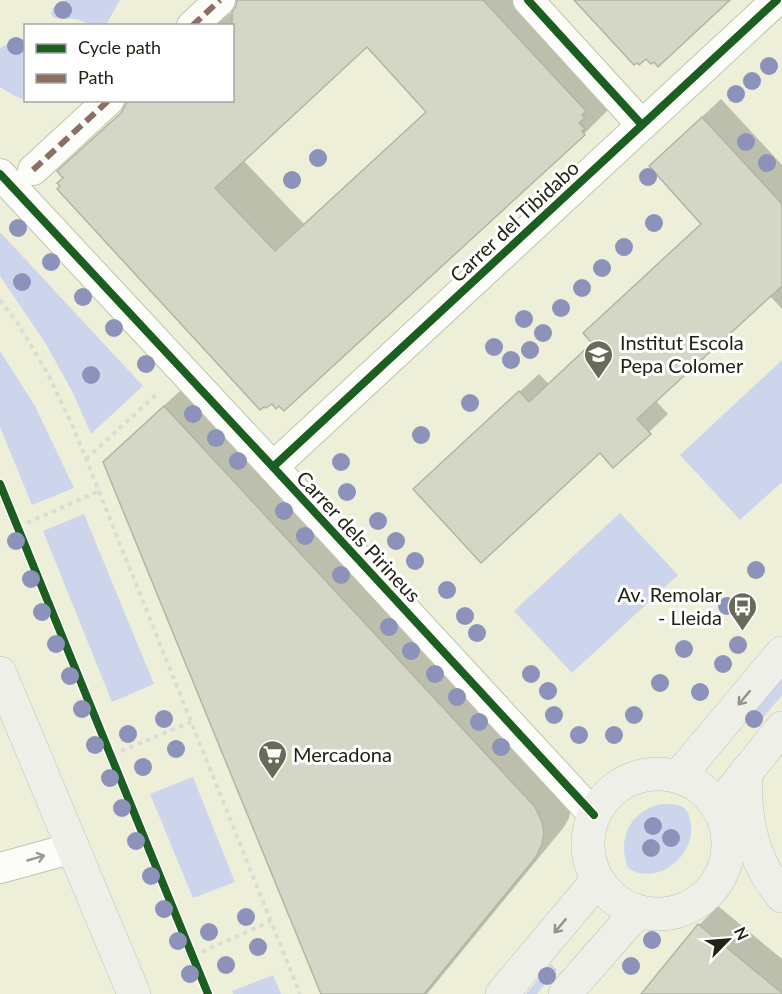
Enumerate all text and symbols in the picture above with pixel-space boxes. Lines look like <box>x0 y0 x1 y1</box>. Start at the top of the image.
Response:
legend <box>24 24 234 102</box>
text: Cycle path <box>78 36 161 58</box>
text: Path <box>78 66 114 88</box>
street label: Carrer del Tibidabo <box>445 155 583 287</box>
place label: Institut Escola Pepa Colomer <box>620 330 744 377</box>
school or university icon: Institut Escola Pepa Colomer <box>583 338 615 380</box>
street label: Carrer dels Pirineus <box>292 465 426 607</box>
place label: Av. Remolar - Lleida <box>618 582 723 629</box>
bus stop icon: Av. Remolar - Lleida <box>727 590 759 632</box>
one-way arrow <box>738 690 751 706</box>
supermarket icon: Mercadona <box>256 738 288 780</box>
place label: Mercadona <box>293 742 392 766</box>
one-way arrow <box>27 852 46 863</box>
north arrow <box>698 910 758 970</box>
one-way arrow <box>553 918 566 934</box>
text: N <box>731 924 753 943</box>

